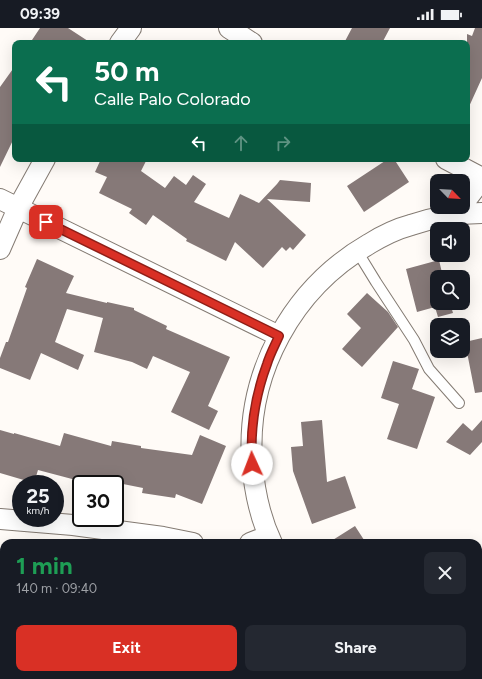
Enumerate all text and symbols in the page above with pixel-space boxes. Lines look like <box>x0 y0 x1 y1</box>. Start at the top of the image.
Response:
text: 09:39 <box>20 5 60 23</box>
text: 50 m <box>94 54 160 88</box>
icon: left <box>28 56 80 108</box>
text: Calle Palo Colorado <box>94 88 251 110</box>
icon: left <box>188 132 210 154</box>
icon: ahead <box>230 132 252 154</box>
icon: right <box>272 132 294 154</box>
north arrow <box>430 174 470 214</box>
map controls <box>430 174 470 358</box>
pin <box>29 205 63 239</box>
icon: arrive <box>35 211 57 233</box>
button: sound <box>430 222 470 262</box>
button: search <box>430 270 470 310</box>
button: layers <box>430 318 470 358</box>
position arrow <box>231 443 273 485</box>
speed limit sign: 30 <box>72 475 124 527</box>
text: 25 <box>26 484 50 508</box>
text: km/h <box>27 504 49 517</box>
text: 1 min <box>16 551 73 580</box>
button: close <box>424 552 466 594</box>
text: 140 m · 09:40 <box>16 581 97 596</box>
button: Exit <box>16 625 237 671</box>
button: Share <box>245 625 466 671</box>

